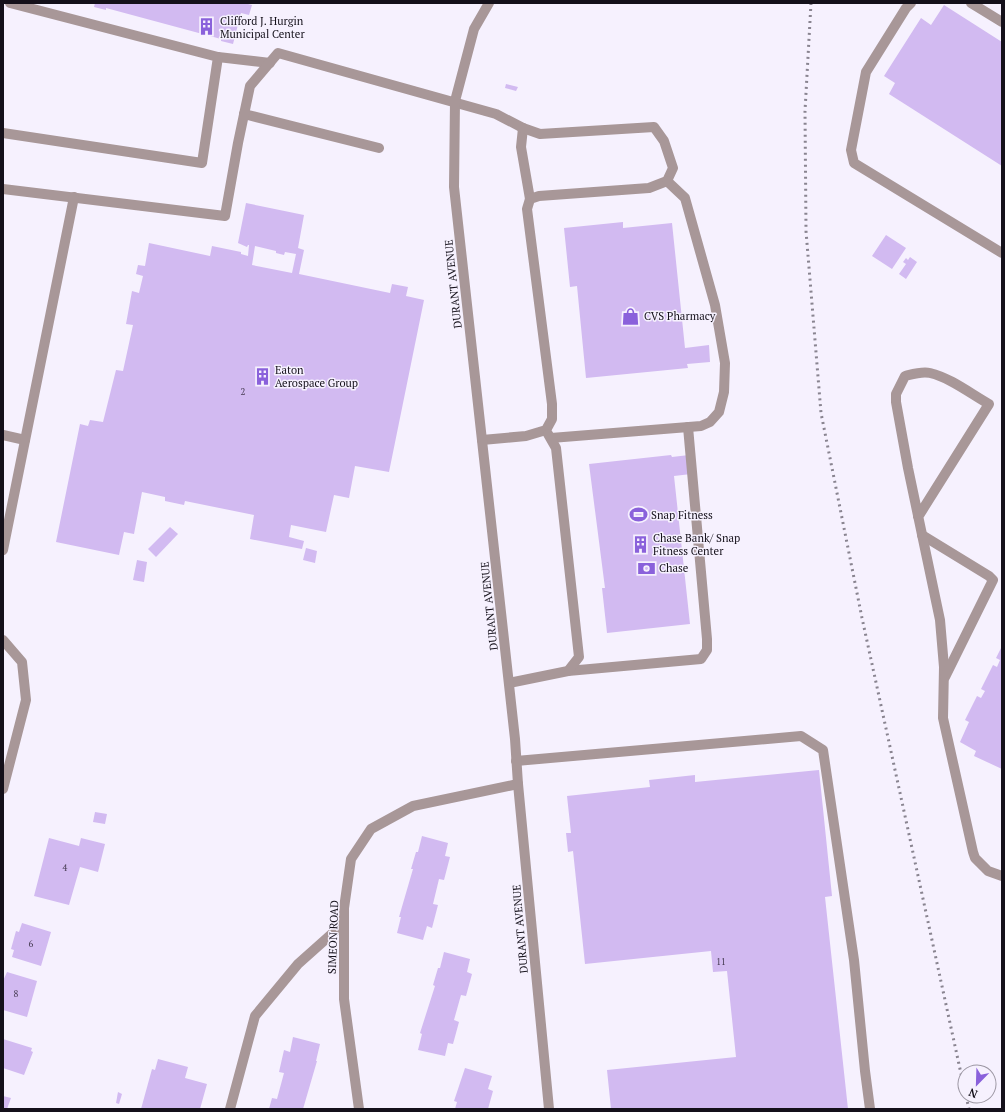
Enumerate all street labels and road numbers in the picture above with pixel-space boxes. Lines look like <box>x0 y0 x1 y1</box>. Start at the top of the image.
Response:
street label: DURANT AVENUE <box>441 239 465 329</box>
street label: DURANT AVENUE <box>477 561 501 651</box>
street label: DURANT AVENUE <box>509 884 531 974</box>
street label: SIMEON ROAD <box>325 900 341 974</box>

